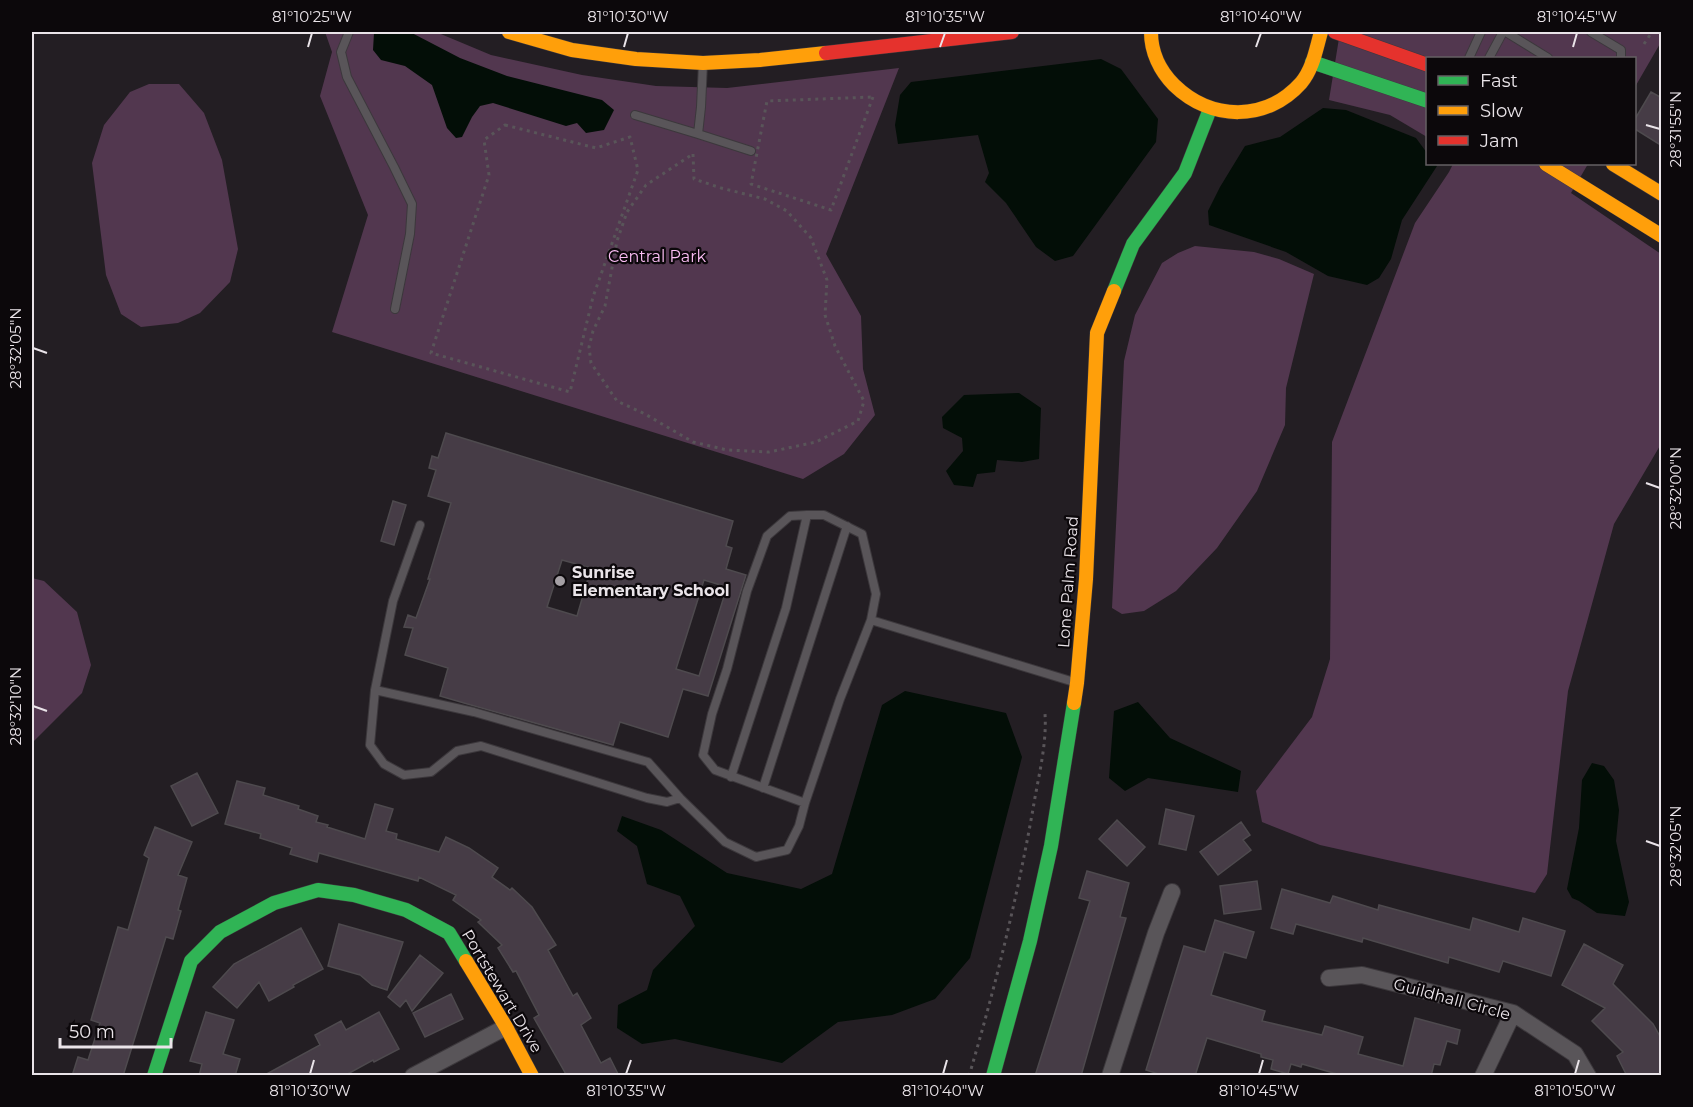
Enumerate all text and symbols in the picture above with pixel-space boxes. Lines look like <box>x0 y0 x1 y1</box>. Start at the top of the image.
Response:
text: 81°10'25"W <box>272 7 352 26</box>
text: 81°10'30"W <box>587 7 669 26</box>
text: 81°10'35"W <box>905 7 985 26</box>
text: 81°10'40"W <box>1220 7 1302 26</box>
text: 81°10'45"W <box>1537 7 1618 26</box>
legend <box>1426 57 1636 165</box>
text: Fast <box>1480 70 1518 92</box>
text: 28°31'55"N <box>1666 91 1685 167</box>
text: Slow <box>1480 100 1523 122</box>
text: Jam <box>1479 130 1519 152</box>
park label: Central Park <box>608 247 707 266</box>
text: 28°32'05"N <box>6 308 25 388</box>
text: 28°32'00"N <box>1666 447 1685 529</box>
street label: Lone Palm Road <box>1054 515 1082 649</box>
place label: Sunrise Elementary School <box>572 563 730 600</box>
marker: Sunrise Elementary School <box>553 574 567 588</box>
text: 28°32'10"N <box>6 667 25 745</box>
text: 28°32'05"N <box>1666 806 1685 886</box>
street label: Portstewart Drive <box>458 926 546 1056</box>
street label: Guildhall Circle <box>1391 974 1513 1024</box>
scale bar <box>60 1011 171 1049</box>
text: 50 m <box>69 1021 115 1043</box>
text: 81°10'30"W <box>269 1081 351 1100</box>
text: 81°10'35"W <box>586 1081 666 1100</box>
text: 81°10'40"W <box>902 1081 984 1100</box>
text: 81°10'45"W <box>1219 1081 1300 1100</box>
text: 81°10'50"W <box>1534 1081 1616 1100</box>

